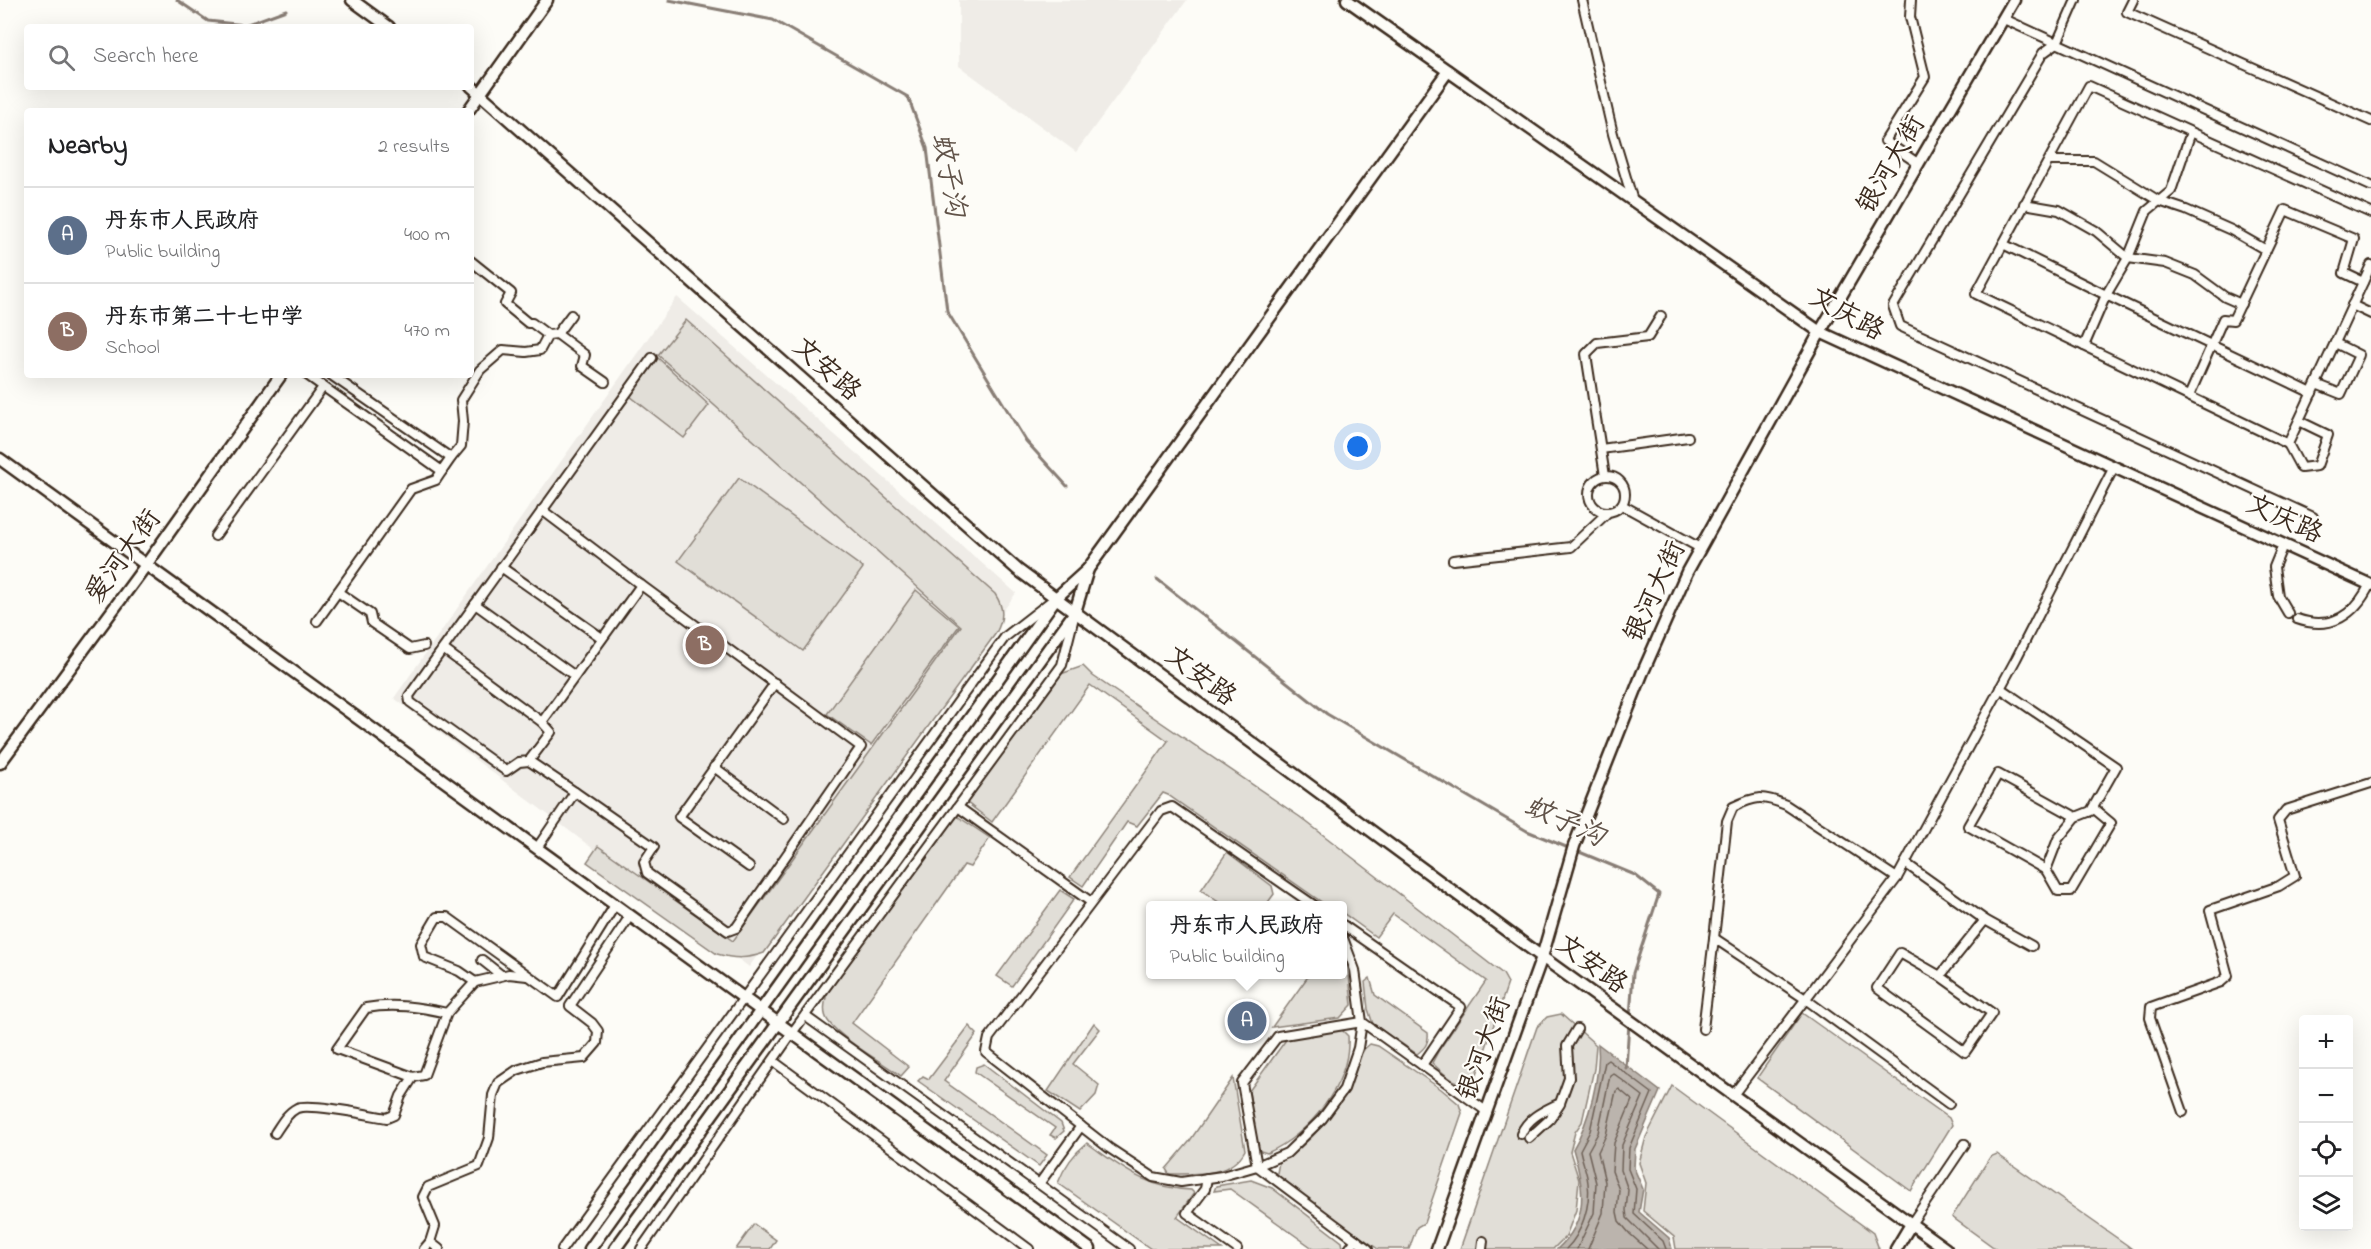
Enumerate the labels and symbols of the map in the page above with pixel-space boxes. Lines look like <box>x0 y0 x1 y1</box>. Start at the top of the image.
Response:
street label: 银河大街 <box>1848 108 1936 222</box>
water label: 蚊子沟 <box>920 130 975 222</box>
street label: 文庆路 <box>1801 278 1891 352</box>
street label: 文安路 <box>783 328 869 412</box>
your location <box>1343 432 1372 461</box>
street label: 文庆路 <box>2239 485 2329 555</box>
street label: 爱河大街 <box>76 502 172 612</box>
street label: 银河大街 <box>1616 535 1696 649</box>
pin: B <box>686 622 724 668</box>
street label: 文安路 <box>1156 637 1244 717</box>
water label: 蚊子沟 <box>1517 787 1613 860</box>
street label: 文安路 <box>1547 925 1635 1005</box>
street label: 银河大街 <box>1448 992 1522 1106</box>
pin: A <box>1228 998 1266 1044</box>

